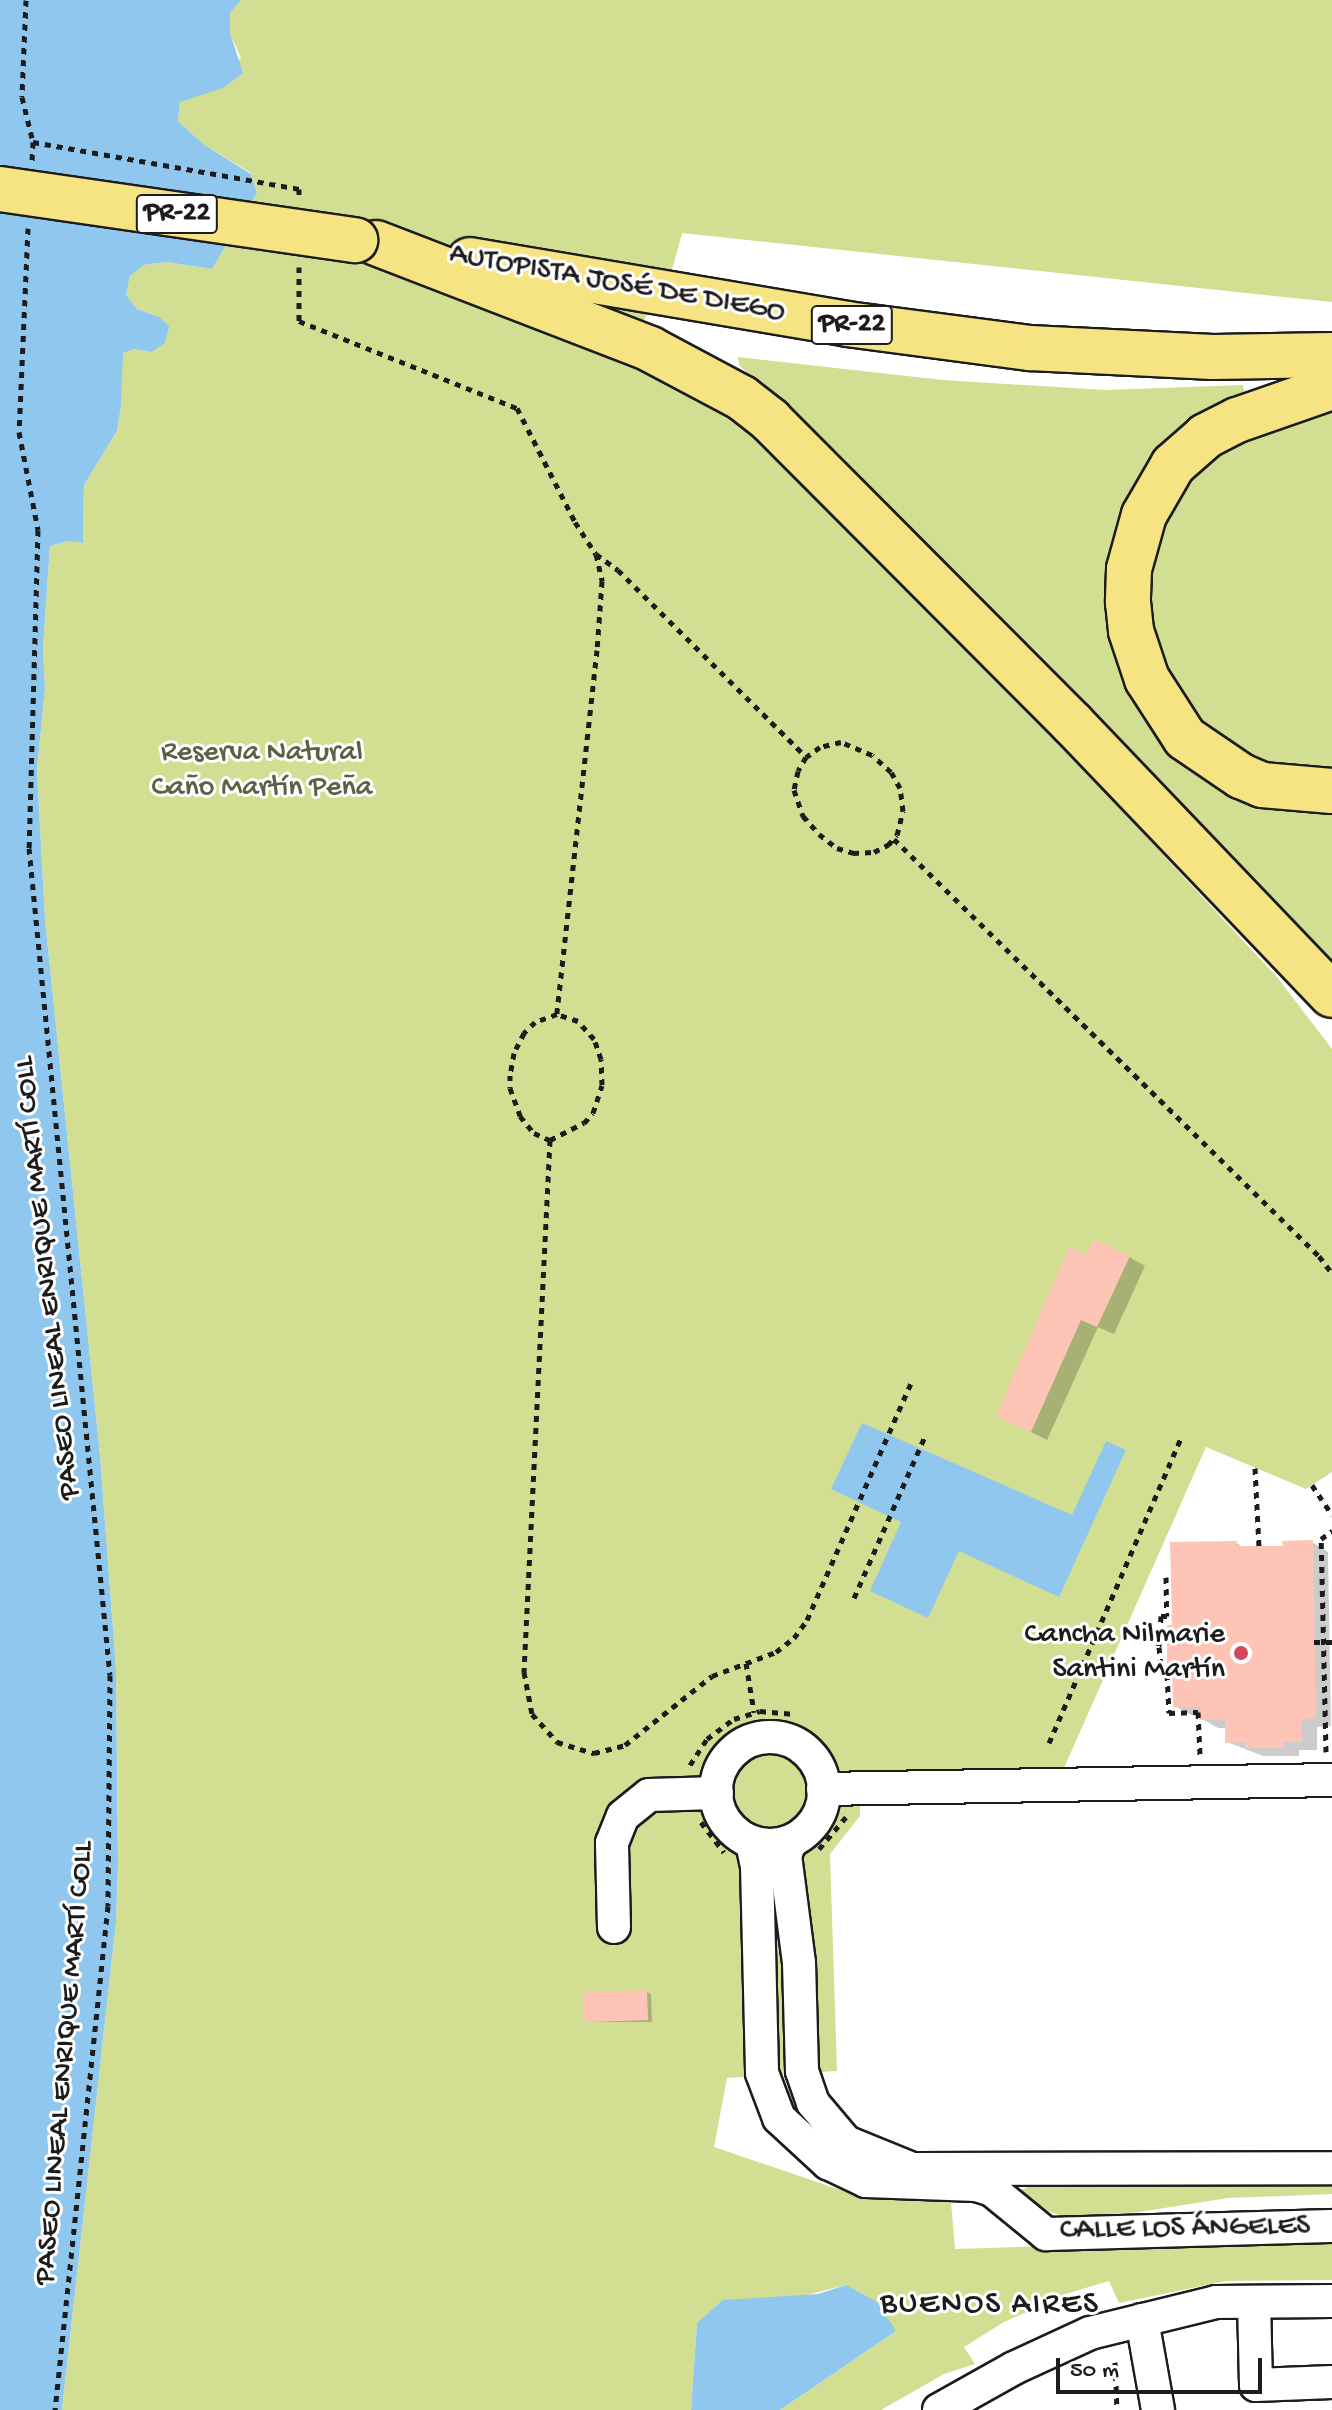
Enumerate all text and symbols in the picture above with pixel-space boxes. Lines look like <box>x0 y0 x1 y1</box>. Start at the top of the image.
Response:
road number: PR-22 <box>135 190 219 238</box>
street label: AUTOPISTA JOSÉ DE DIEGO <box>446 238 788 332</box>
road number: PR-22 <box>810 301 894 349</box>
park label: Reserva Natural Caño Martín Peña <box>152 736 372 806</box>
street label: PASEO LINEAL ENRIQUE MARTÍ COLL <box>8 1055 90 1501</box>
place label: Cancha Nilmarie Santini Martín <box>1025 1618 1225 1688</box>
marker: Cancha Nilmarie Santini Martín <box>1232 1644 1250 1662</box>
street label: PASEO LINEAL ENRIQUE MARTÍ COLL <box>29 1840 103 2286</box>
street label: CALLE LOS ÁNGELES <box>1060 2210 1310 2250</box>
district label: BUENOS AIRES <box>880 2286 1100 2324</box>
scale bar <box>1060 2342 1266 2392</box>
text: 50 m <box>1070 2357 1119 2386</box>

